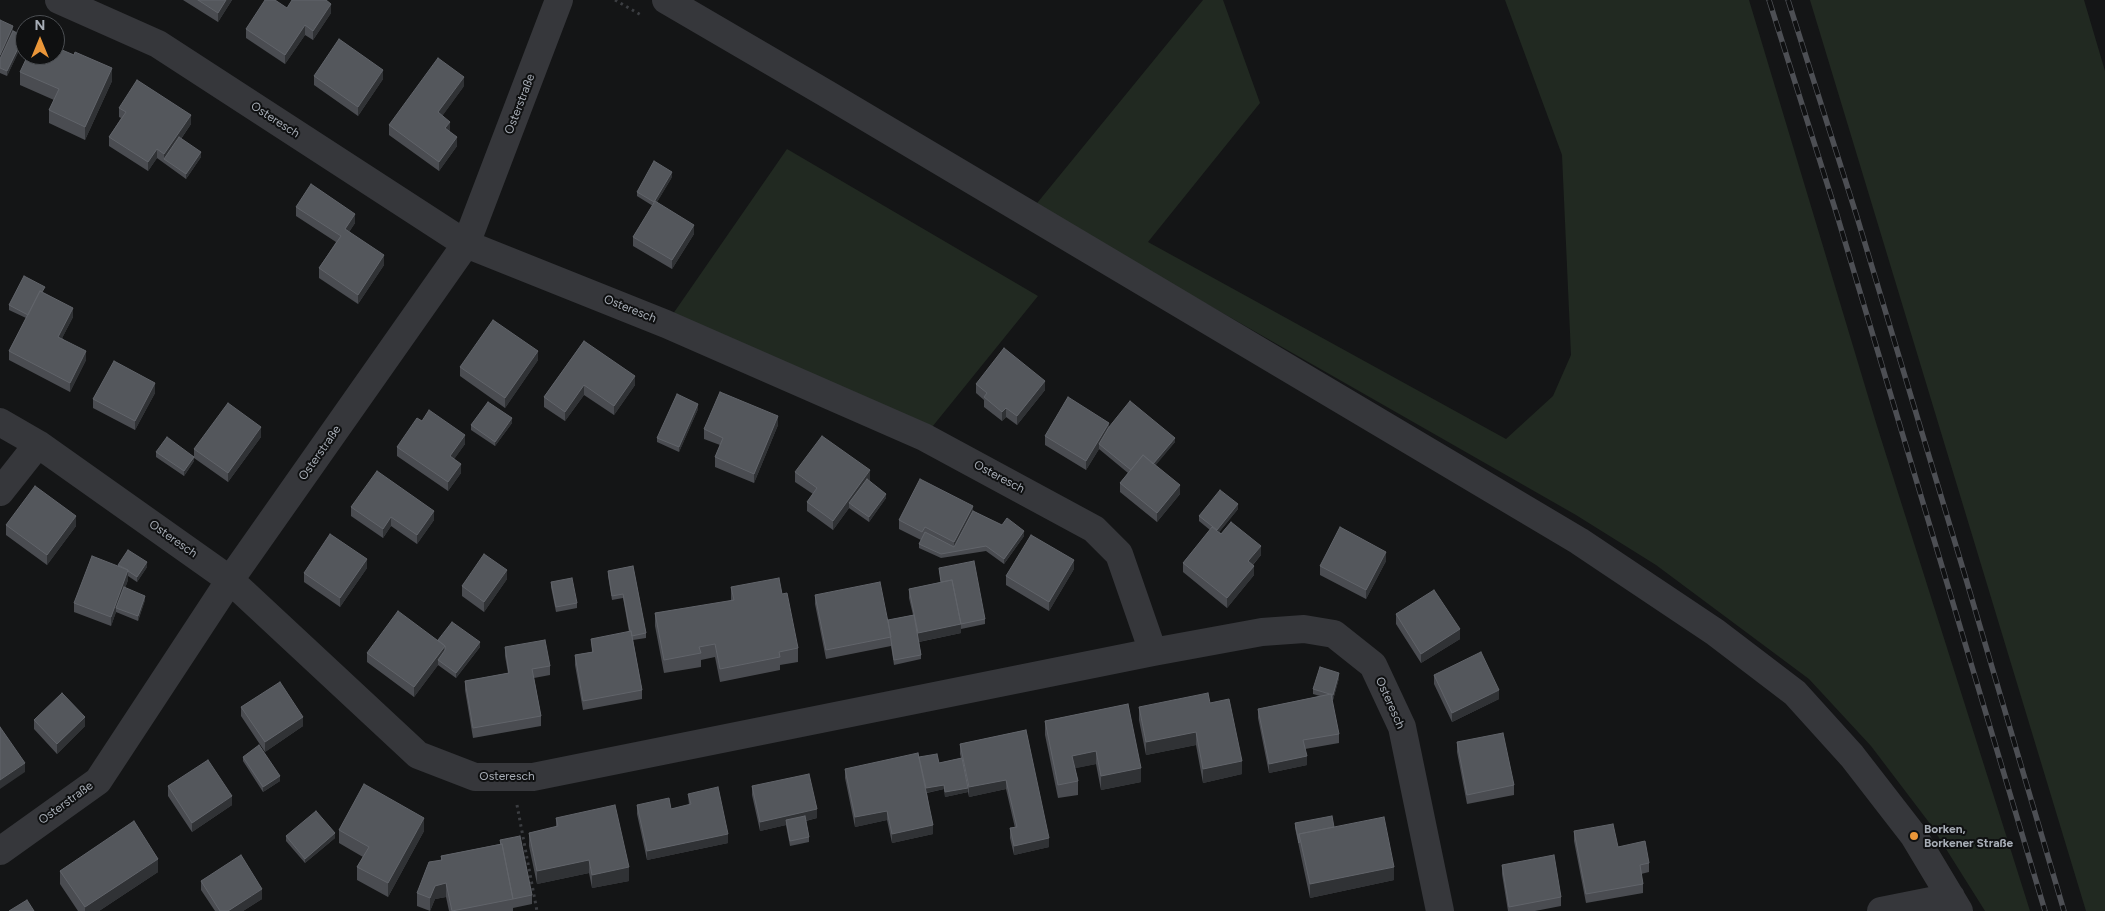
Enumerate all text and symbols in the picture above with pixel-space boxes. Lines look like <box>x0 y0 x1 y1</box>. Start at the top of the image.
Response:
north arrow <box>15 15 65 65</box>
text: N <box>35 17 45 34</box>
street label: Osterstraße <box>502 72 538 136</box>
street label: Osteresch <box>248 99 302 141</box>
street label: Osteresch <box>602 292 658 326</box>
street label: Osterstraße <box>296 423 344 483</box>
street label: Osteresch <box>971 458 1027 496</box>
street label: Osteresch <box>146 517 200 561</box>
street label: Osteresch <box>1372 675 1408 731</box>
street label: Osteresch <box>479 769 535 783</box>
street label: Osterstraße <box>36 778 96 828</box>
place label: Borken, Borkener Straße <box>1924 822 2013 850</box>
marker: Borken, Borkener Straße <box>1908 830 1920 842</box>

